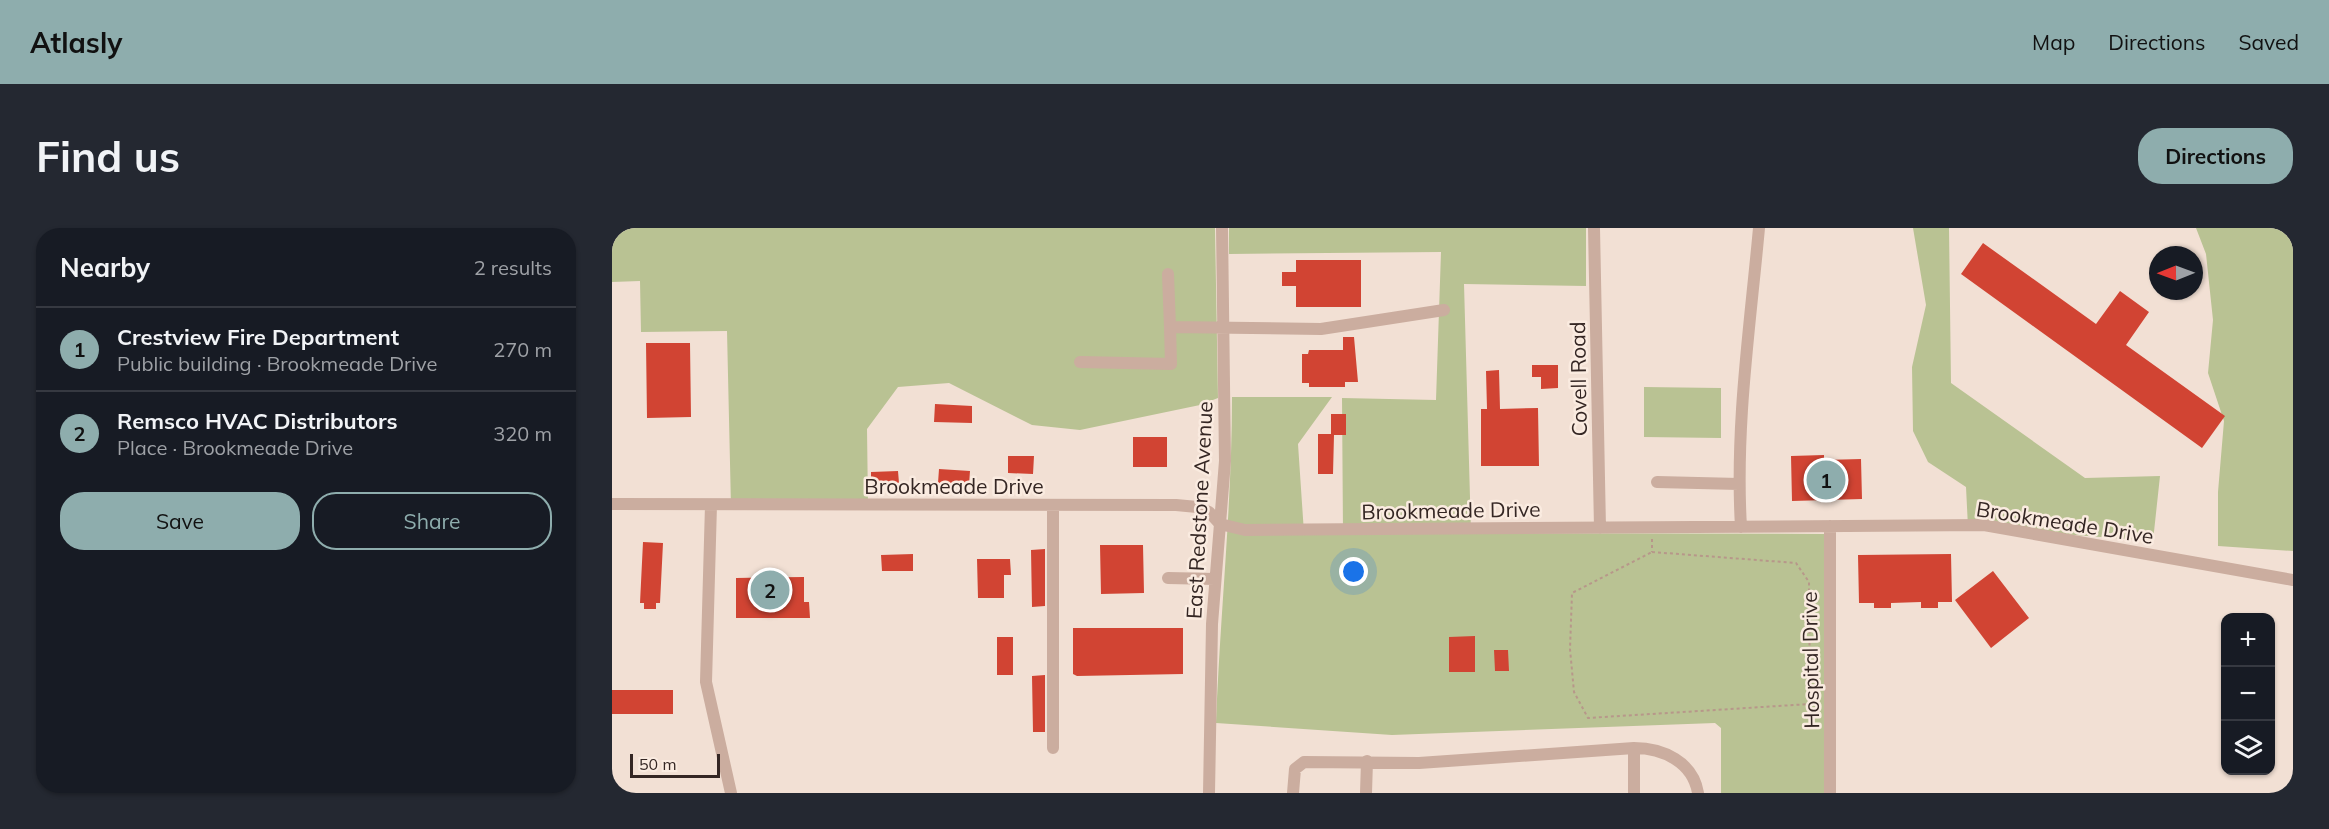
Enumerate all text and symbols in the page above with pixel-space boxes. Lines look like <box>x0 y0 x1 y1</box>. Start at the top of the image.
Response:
text: Atlasly <box>30 25 122 60</box>
text: Map <box>2032 29 2075 55</box>
text: Directions <box>2108 29 2205 55</box>
text: Saved <box>2238 29 2299 55</box>
button: Directions <box>2138 128 2293 184</box>
text: Find us <box>36 130 180 183</box>
north arrow <box>2149 246 2203 300</box>
text: Nearby <box>60 251 150 284</box>
text: 2 results <box>474 255 552 280</box>
street label: Covell Road <box>1564 321 1592 437</box>
text: Crestview Fire Department <box>117 323 399 351</box>
text: 1 <box>74 337 86 362</box>
text: 270 m <box>493 337 552 362</box>
text: Public building · Brookmeade Drive <box>117 351 437 376</box>
street label: East Redstone Avenue <box>1180 400 1218 620</box>
text: Remsco HVAC Distributors <box>117 407 397 435</box>
text: 2 <box>74 421 86 446</box>
text: 320 m <box>493 421 552 446</box>
text: Place · Brookmeade Drive <box>117 435 353 460</box>
pin: 1 <box>1806 458 1846 502</box>
street label: Brookmeade Drive <box>864 473 1044 499</box>
button: Save <box>60 492 300 550</box>
button: Share <box>312 492 552 550</box>
street label: Brookmeade Drive <box>1361 495 1541 525</box>
street label: Brookmeade Drive <box>1974 495 2156 549</box>
your location <box>1339 557 1368 586</box>
pin: 2 <box>750 568 790 613</box>
street label: Hospital Drive <box>1796 591 1824 729</box>
map controls <box>2221 613 2275 775</box>
button: + <box>2221 613 2275 667</box>
button: − <box>2221 667 2275 721</box>
button: layers <box>2221 721 2275 775</box>
scale bar <box>630 751 720 778</box>
text: 50 m <box>639 754 676 774</box>

